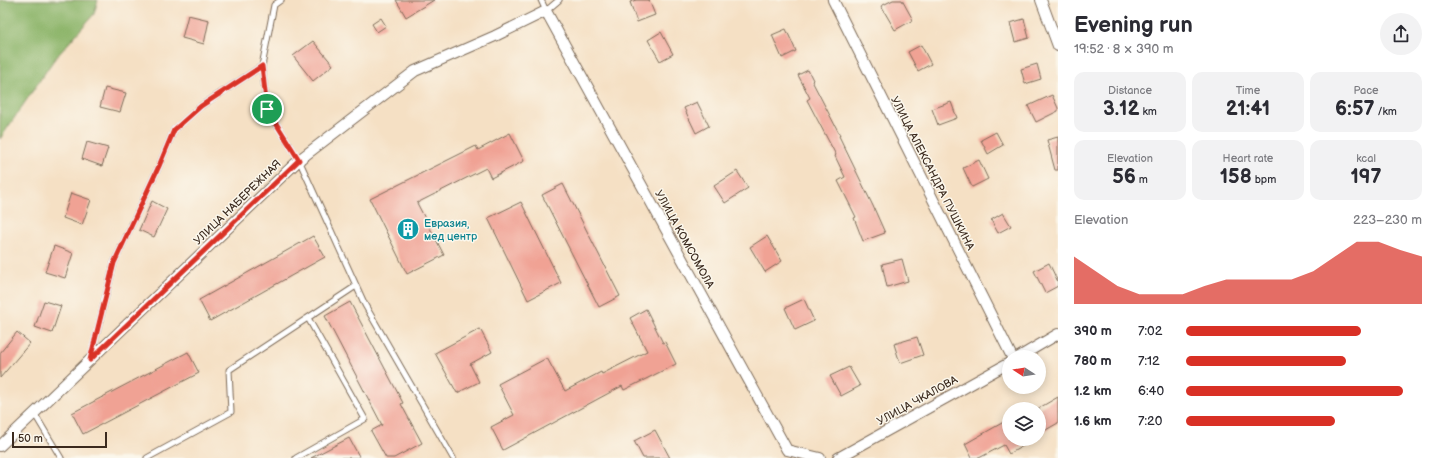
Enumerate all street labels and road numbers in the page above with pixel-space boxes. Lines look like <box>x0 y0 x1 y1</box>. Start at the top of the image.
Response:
street label: УЛИЦА АЛЕКСАНДРА ПУШКИНА <box>888 94 977 253</box>
street label: УЛИЦА НАБЕРЕЖНАЯ <box>191 157 284 247</box>
street label: УЛИЦА КОМСОМОЛА <box>652 188 717 291</box>
street label: УЛИЦА ЧКАЛОВА <box>875 373 960 428</box>

